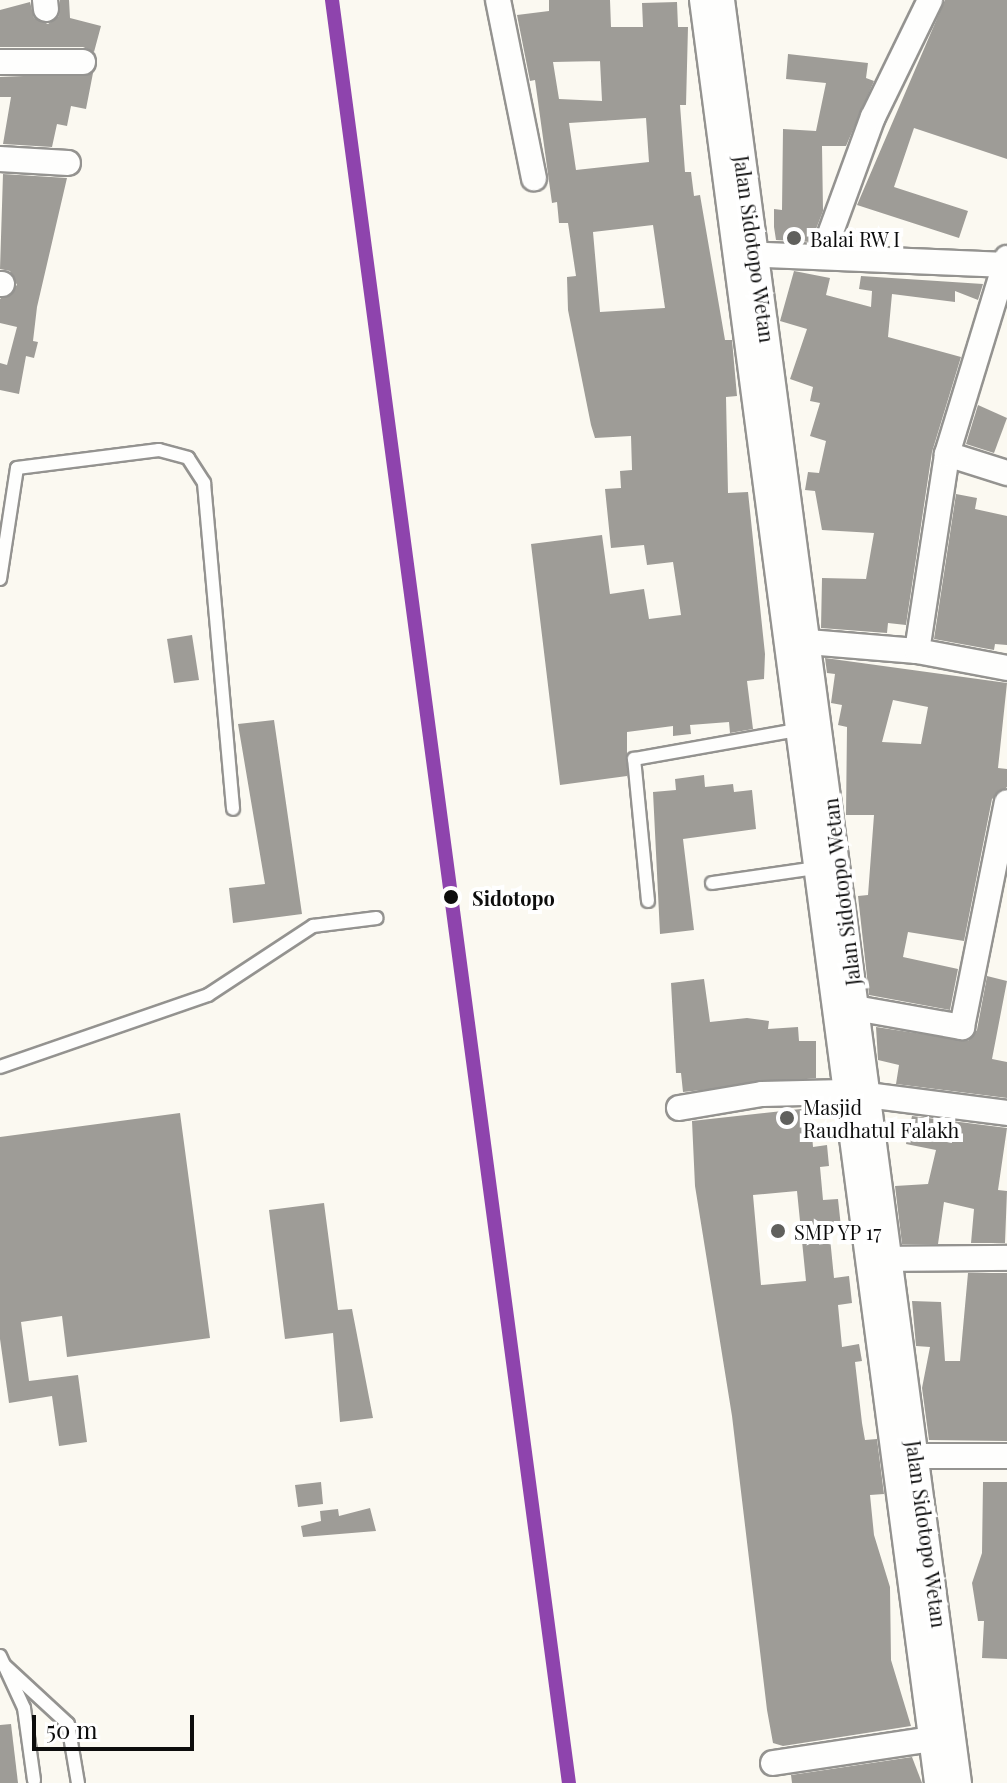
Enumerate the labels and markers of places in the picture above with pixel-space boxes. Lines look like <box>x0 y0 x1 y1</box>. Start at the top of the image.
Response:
place label: Balai RW I <box>810 226 901 250</box>
marker: Balai RW I <box>785 229 803 247</box>
marker: Sidotopo <box>437 883 465 911</box>
place label: Sidotopo <box>472 885 555 909</box>
place label: Masjid Raudhatul Falakh <box>803 1094 959 1141</box>
marker: Masjid Raudhatul Falakh <box>778 1109 796 1127</box>
place label: SMP YP 17 <box>794 1219 883 1243</box>
marker: SMP YP 17 <box>769 1222 787 1240</box>

